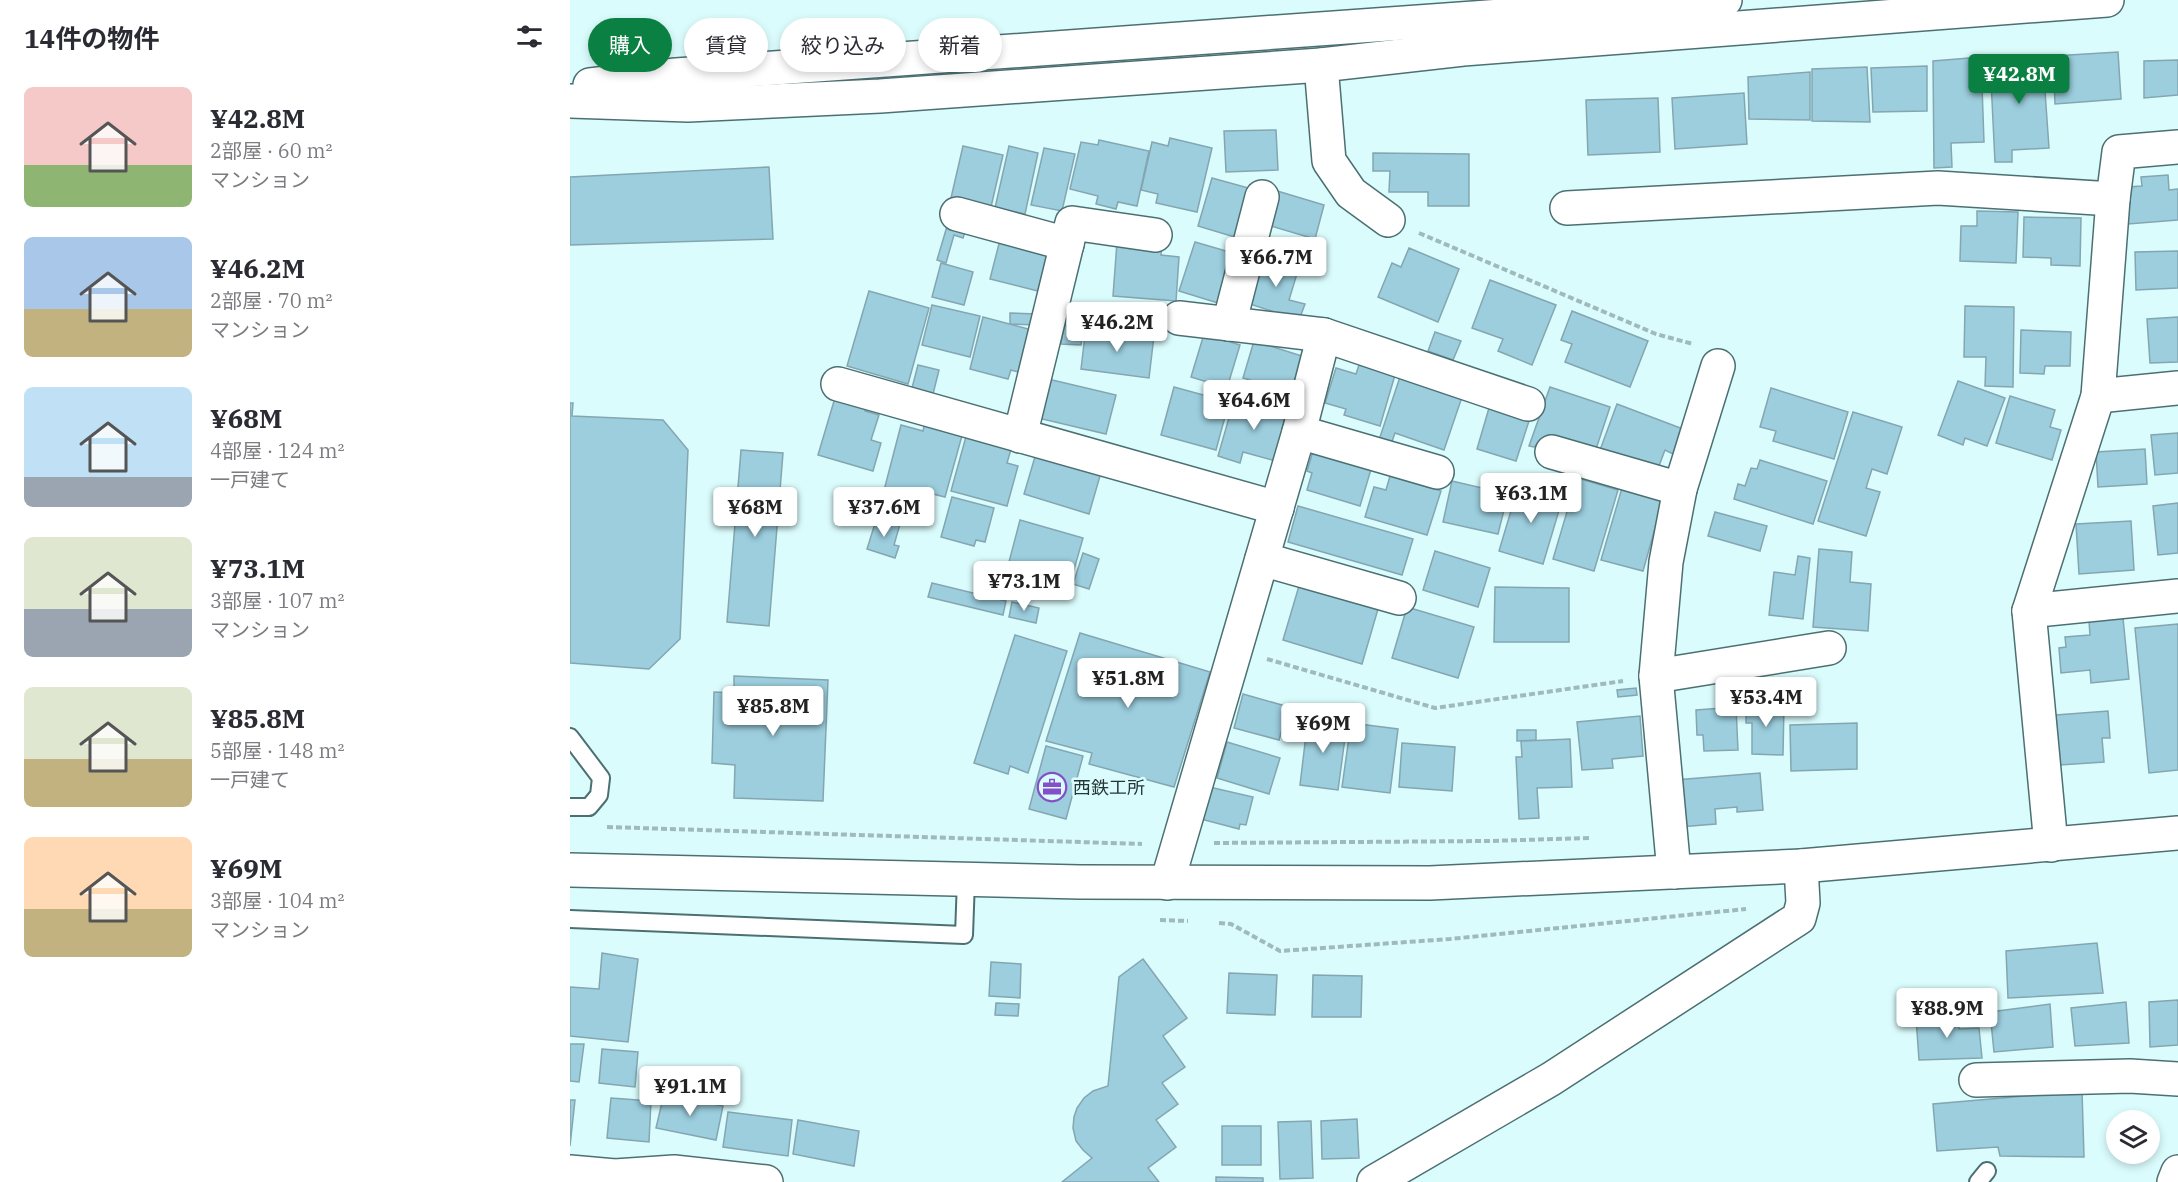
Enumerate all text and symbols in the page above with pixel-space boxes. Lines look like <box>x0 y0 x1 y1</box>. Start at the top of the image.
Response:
chip: 購入 <box>588 18 672 72</box>
chip: 賃貸 <box>684 18 768 72</box>
chip: 絞り込み <box>780 18 906 72</box>
chip: 新着 <box>918 18 1002 72</box>
icon: filters <box>513 20 546 53</box>
text: 14件の物件 <box>24 21 159 55</box>
pin: ¥42.8M <box>1970 54 2068 105</box>
text: ¥42.8M <box>1982 60 2056 87</box>
text: ¥42.8M <box>210 101 305 135</box>
icon: home <box>72 111 144 183</box>
text: 2部屋 · 60 m² <box>210 137 332 164</box>
text: マンション <box>210 166 310 193</box>
pin: ¥66.7M <box>1227 237 1325 288</box>
text: ¥66.7M <box>1239 243 1313 270</box>
text: ¥46.2M <box>210 251 305 285</box>
icon: home <box>72 261 144 333</box>
text: 2部屋 · 70 m² <box>210 287 332 314</box>
pin: ¥46.2M <box>1068 302 1166 353</box>
text: ¥46.2M <box>1080 308 1154 335</box>
text: マンション <box>210 316 310 343</box>
pin: ¥64.6M <box>1205 380 1303 431</box>
text: ¥64.6M <box>1217 386 1291 413</box>
text: ¥68M <box>210 401 282 435</box>
icon: home <box>72 411 144 483</box>
text: 4部屋 · 124 m² <box>210 437 344 464</box>
text: 一戸建て <box>210 466 290 493</box>
pin: ¥63.1M <box>1482 473 1580 524</box>
text: ¥63.1M <box>1494 479 1568 506</box>
pin: ¥68M <box>719 487 791 538</box>
pin: ¥37.6M <box>835 487 933 538</box>
text: ¥68M <box>727 493 783 520</box>
text: ¥37.6M <box>847 493 921 520</box>
text: ¥73.1M <box>210 551 305 585</box>
icon: home <box>72 561 144 633</box>
pin: ¥73.1M <box>975 561 1073 612</box>
text: ¥73.1M <box>987 567 1061 594</box>
text: 3部屋 · 107 m² <box>210 587 344 614</box>
text: マンション <box>210 616 310 643</box>
pin: ¥51.8M <box>1079 658 1177 709</box>
text: ¥51.8M <box>1091 664 1165 691</box>
pin: ¥53.4M <box>1717 677 1815 728</box>
text: ¥53.4M <box>1729 683 1803 710</box>
pin: ¥85.8M <box>724 686 822 737</box>
text: ¥85.8M <box>736 692 810 719</box>
text: ¥85.8M <box>210 701 305 735</box>
pin: ¥69M <box>1287 703 1359 754</box>
text: ¥69M <box>1295 709 1351 736</box>
icon: home <box>72 711 144 783</box>
text: 5部屋 · 148 m² <box>210 737 344 764</box>
text: 一戸建て <box>210 766 290 793</box>
office icon: 西鉄工所 <box>1036 771 1068 803</box>
place label: 西鉄工所 <box>1073 776 1145 799</box>
text: ¥69M <box>210 851 282 885</box>
icon: home <box>72 861 144 933</box>
text: 3部屋 · 104 m² <box>210 887 344 914</box>
text: マンション <box>210 916 310 943</box>
pin: ¥88.9M <box>1898 988 1996 1039</box>
text: ¥88.9M <box>1910 994 1984 1021</box>
pin: ¥91.1M <box>641 1066 739 1117</box>
text: ¥91.1M <box>653 1072 727 1099</box>
map controls <box>2106 1110 2160 1164</box>
button: layers <box>2106 1110 2160 1164</box>

